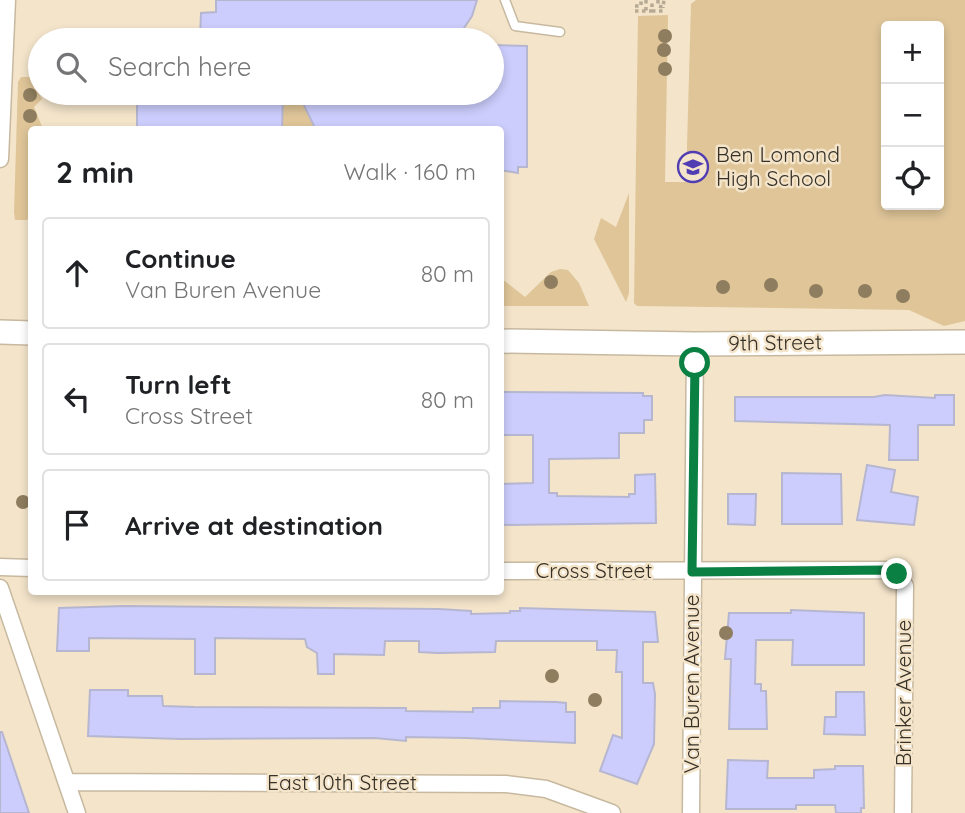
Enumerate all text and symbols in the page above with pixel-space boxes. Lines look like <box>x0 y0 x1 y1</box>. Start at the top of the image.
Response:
map controls <box>881 21 944 210</box>
button: + <box>881 21 944 84</box>
search box <box>28 28 504 105</box>
icon: search <box>52 48 90 86</box>
text: Search here <box>108 50 252 83</box>
button: − <box>881 84 944 147</box>
place label: Ben Lomond High School <box>716 141 840 191</box>
button: locate <box>881 147 944 210</box>
school or university icon: Ben Lomond High School <box>676 150 710 184</box>
text: 2 min <box>56 153 134 191</box>
text: Walk · 160 m <box>344 157 476 186</box>
text: Continue <box>125 242 236 275</box>
icon: ahead <box>58 254 96 292</box>
text: 80 m <box>421 259 474 288</box>
text: Van Buren Avenue <box>125 275 321 304</box>
street label: 9th Street <box>728 328 822 356</box>
route start <box>679 347 710 378</box>
text: Turn left <box>125 368 232 401</box>
icon: left <box>58 380 96 418</box>
text: 80 m <box>421 385 474 414</box>
text: Cross Street <box>125 401 253 430</box>
icon: arrive <box>58 506 96 544</box>
text: Arrive at destination <box>125 509 383 542</box>
street label: Cross Street <box>536 557 652 583</box>
route end <box>881 558 912 589</box>
street label: Van Buren Avenue <box>678 594 704 774</box>
street label: Brinker Avenue <box>890 620 916 766</box>
street label: East 10th Street <box>267 769 417 795</box>

